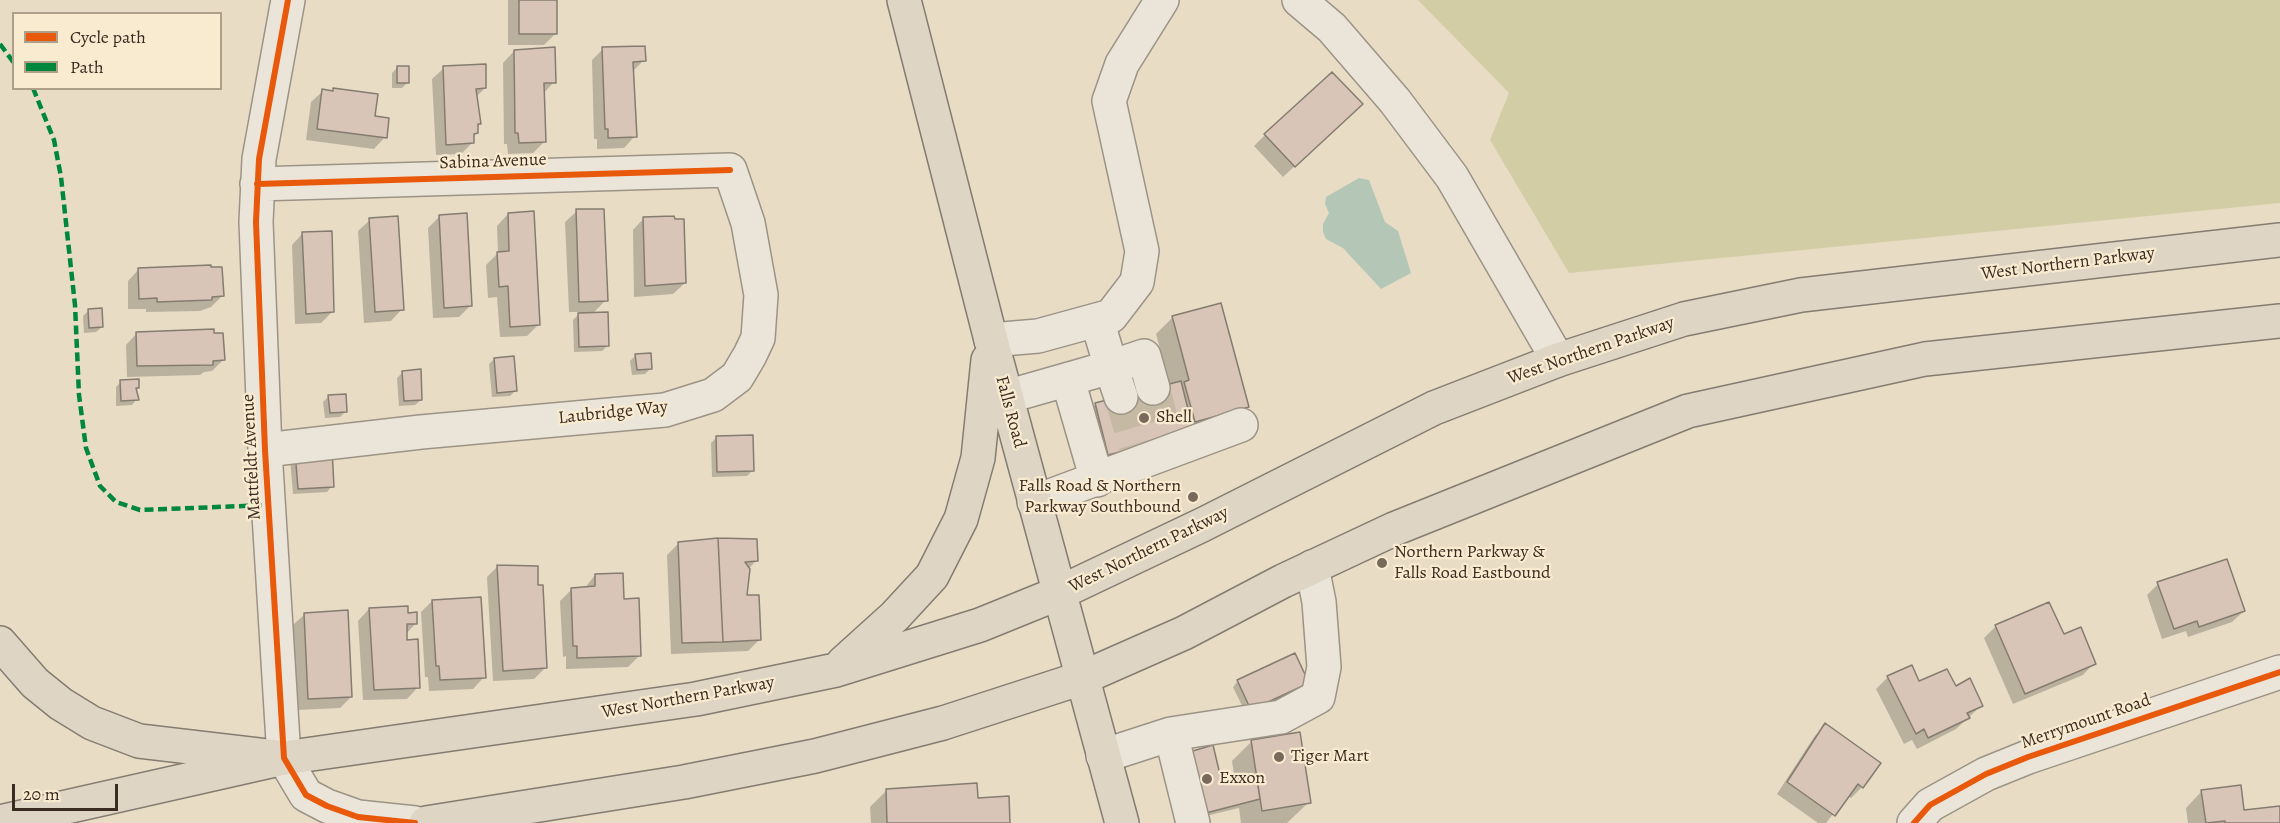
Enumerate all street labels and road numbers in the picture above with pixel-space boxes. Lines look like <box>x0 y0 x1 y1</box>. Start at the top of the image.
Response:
street label: Sabina Avenue <box>439 149 547 175</box>
street label: West Northern Parkway <box>1980 243 2156 285</box>
street label: West Northern Parkway <box>1505 312 1677 390</box>
street label: Falls Road <box>990 374 1030 450</box>
street label: Mattfeldt Avenue <box>238 393 266 521</box>
street label: Laubridge Way <box>557 397 669 429</box>
street label: West Northern Parkway <box>1066 502 1232 598</box>
street label: West Northern Parkway <box>600 672 776 724</box>
street label: Merrymount Road <box>2018 690 2154 754</box>

